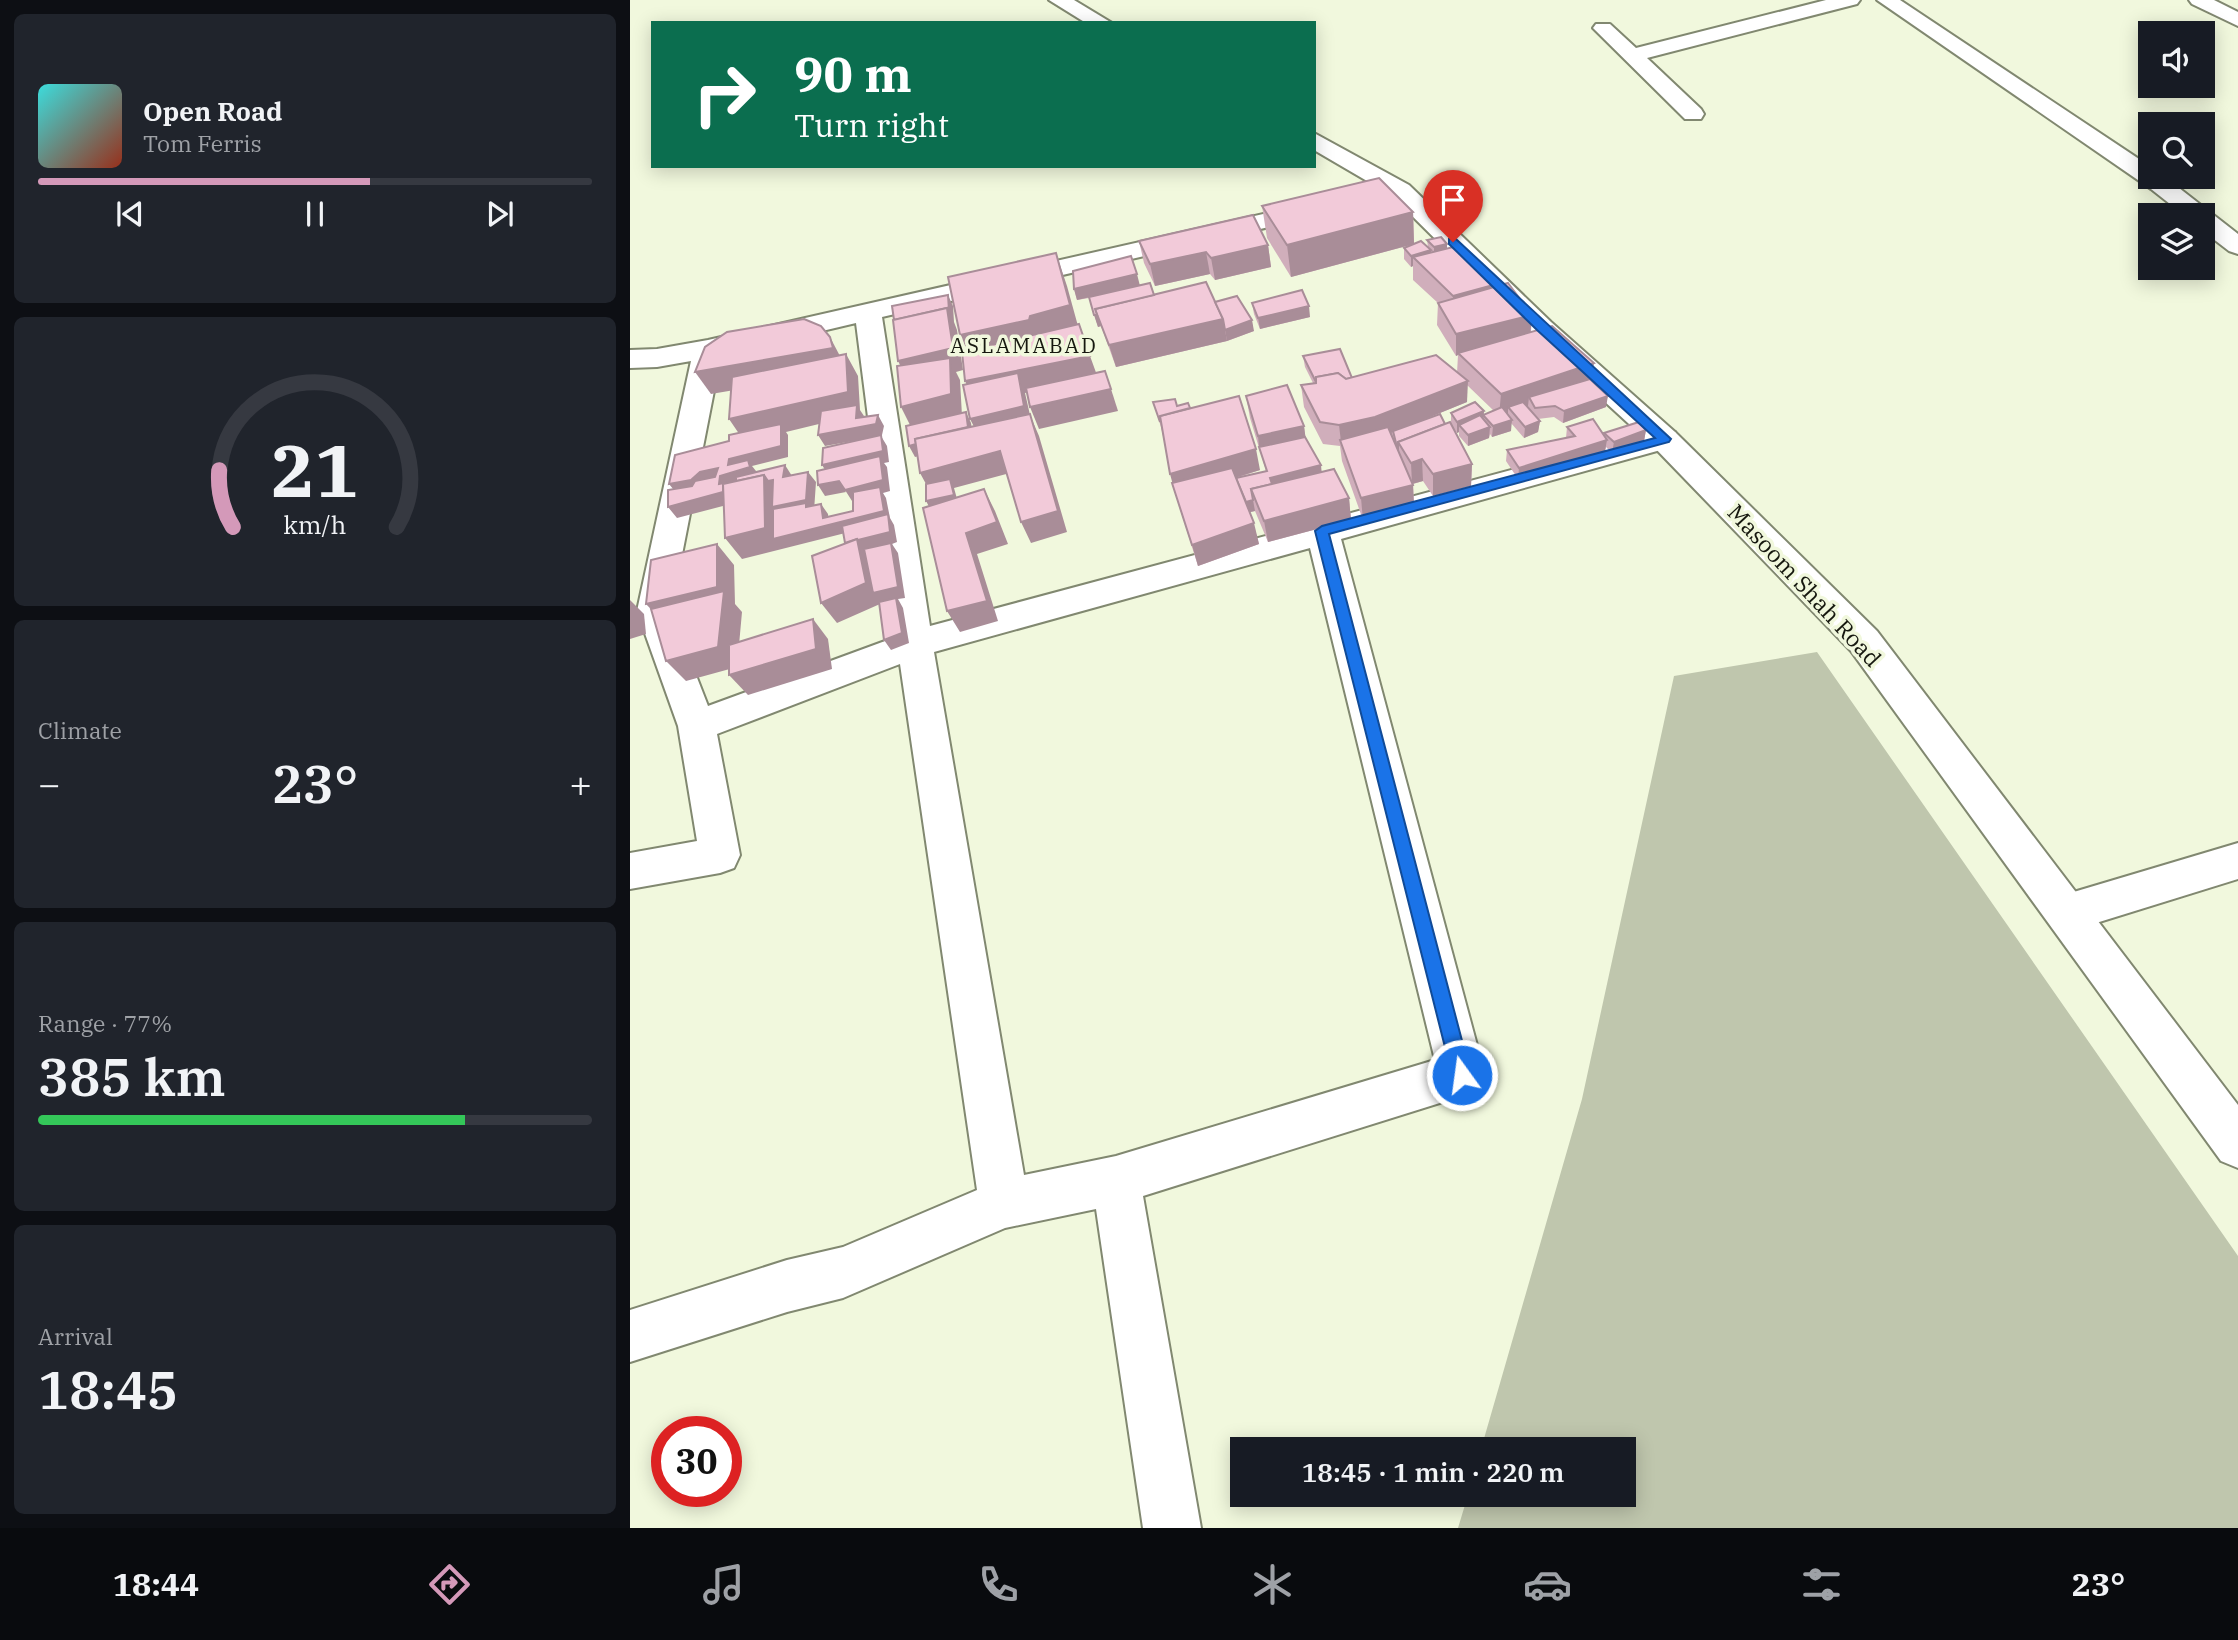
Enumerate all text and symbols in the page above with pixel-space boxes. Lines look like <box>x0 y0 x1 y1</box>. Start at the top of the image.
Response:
map controls <box>2138 21 2215 280</box>
button: sound <box>2138 21 2215 98</box>
text: 90 m <box>794 42 912 105</box>
icon: right <box>679 49 770 140</box>
text: Open Road <box>143 94 282 128</box>
text: Turn right <box>794 104 949 146</box>
button: search <box>2138 112 2215 189</box>
text: Tom Ferris <box>143 128 262 158</box>
pin <box>1423 170 1483 242</box>
icon: arrive <box>1434 181 1472 219</box>
icon: previous <box>111 195 149 233</box>
icon: pause <box>296 195 334 233</box>
icon: next <box>481 195 519 233</box>
button: layers <box>2138 203 2215 280</box>
district label: ASLAMABAD <box>950 331 1098 359</box>
text: 21 <box>271 423 359 518</box>
street label: Masoom Shah Road <box>1722 497 1888 673</box>
text: km/h <box>283 508 347 541</box>
text: Climate <box>38 715 122 745</box>
text: 23° <box>272 750 358 817</box>
text: − <box>38 759 61 808</box>
text: + <box>569 759 592 808</box>
text: Range · 77% <box>38 1008 172 1038</box>
position arrow <box>1425 1038 1499 1112</box>
text: 385 km <box>38 1043 226 1110</box>
text: Arrival <box>38 1321 113 1351</box>
text: 18:45 <box>38 1356 178 1423</box>
speed limit sign: 30 <box>651 1416 742 1507</box>
text: 18:45 · 1 min · 220 m <box>1302 1455 1564 1489</box>
icon: directions <box>425 1560 474 1609</box>
icon: music <box>699 1560 748 1609</box>
icon: phone <box>974 1560 1023 1609</box>
icon: climate <box>1248 1560 1297 1609</box>
icon: car <box>1523 1560 1572 1609</box>
icon: filters <box>1797 1560 1846 1609</box>
text: 18:44 <box>113 1563 199 1605</box>
text: 23° <box>2072 1563 2125 1605</box>

